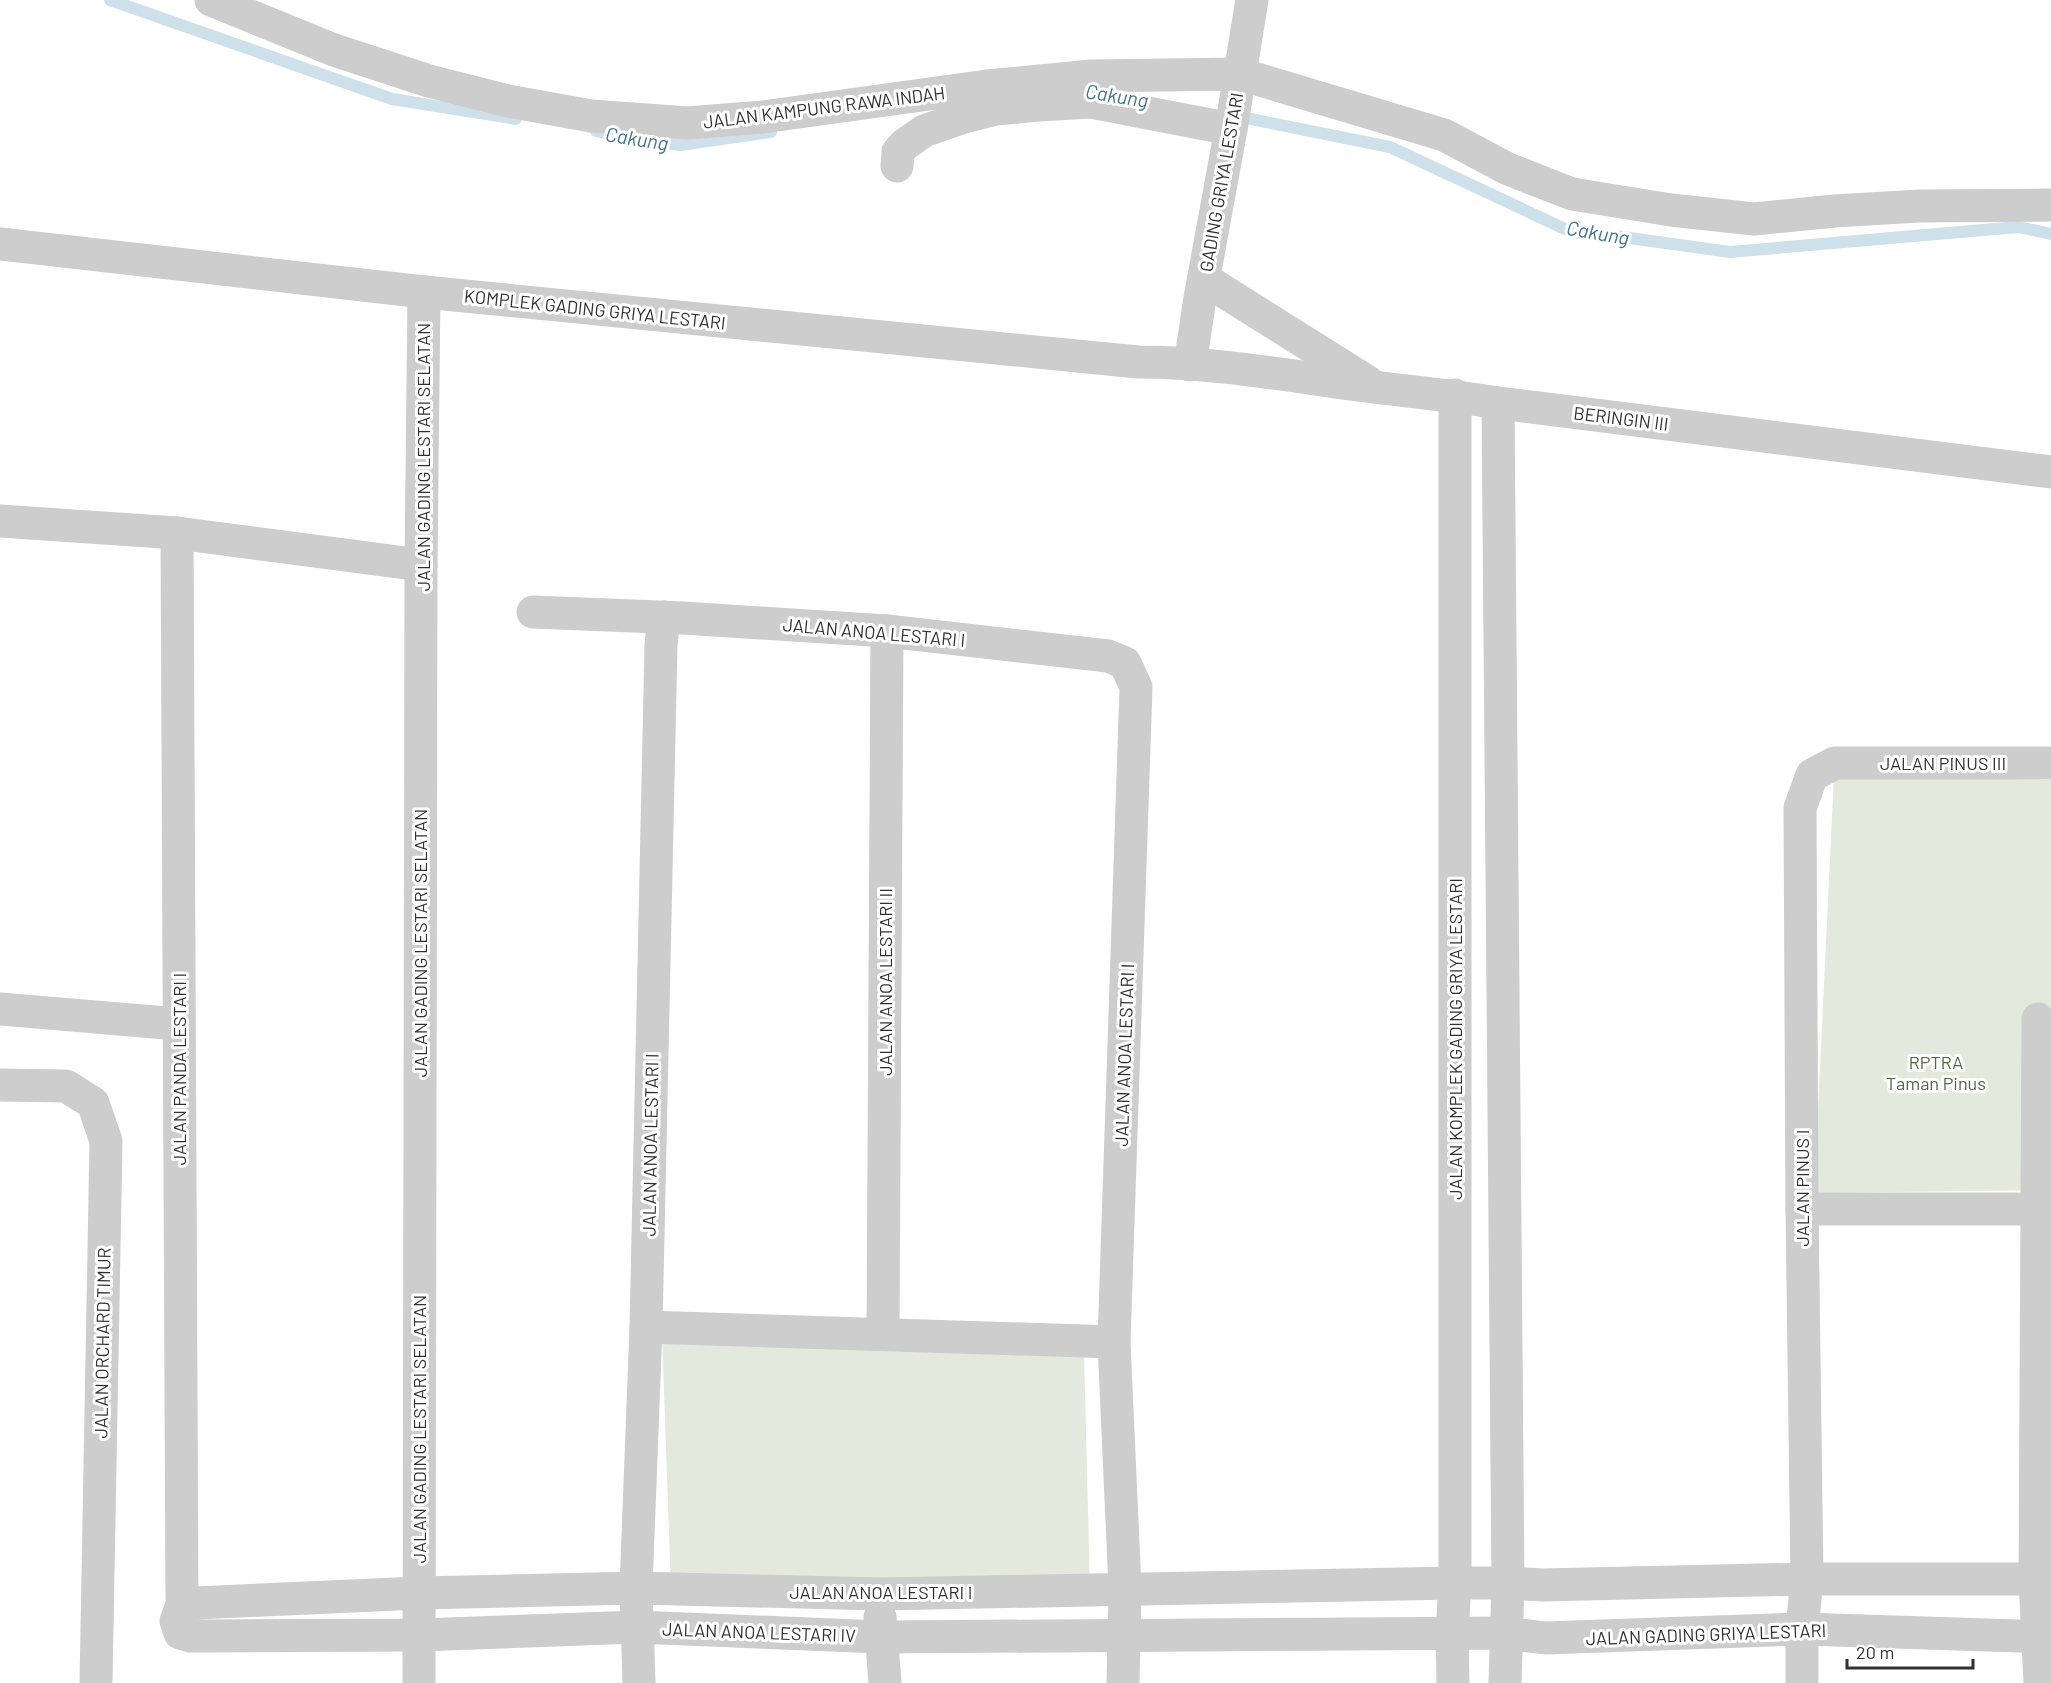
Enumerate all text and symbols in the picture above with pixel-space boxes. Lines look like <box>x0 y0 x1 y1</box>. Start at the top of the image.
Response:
water label: Cakung <box>1084 78 1150 112</box>
street label: JALAN KAMPUNG RAWA INDAH <box>702 81 946 133</box>
street label: GADING GRIYA LESTARI <box>1194 91 1248 273</box>
water label: Cakung <box>604 121 670 155</box>
water label: Cakung <box>1565 215 1631 249</box>
street label: KOMPLEK GADING GRIYA LESTARI <box>463 284 727 334</box>
street label: JALAN GADING LESTARI SELATAN <box>412 323 434 591</box>
street label: BERINGIN III <box>1572 401 1670 435</box>
street label: JALAN ANOA LESTARI I <box>782 613 966 651</box>
street label: JALAN PINUS III <box>1880 752 2006 774</box>
street label: JALAN GADING LESTARI SELATAN <box>409 809 431 1077</box>
street label: JALAN KOMPLEK GADING GRIYA LESTARI <box>1444 878 1466 1200</box>
street label: JALAN ANOA LESTARI II <box>874 888 896 1076</box>
street label: JALAN ANOA LESTARI I <box>1110 963 1138 1147</box>
street label: JALAN PANDA LESTARI I <box>168 973 190 1165</box>
park label: RPTRA Taman Pinus <box>1886 1051 1986 1094</box>
street label: JALAN ANOA LESTARI I <box>637 1053 663 1237</box>
street label: JALAN PINUS I <box>1791 1130 1813 1246</box>
street label: JALAN ORCHARD TIMUR <box>89 1247 115 1439</box>
street label: JALAN GADING LESTARI SELATAN <box>408 1295 430 1563</box>
street label: JALAN ANOA LESTARI I <box>790 1581 973 1603</box>
street label: JALAN ANOA LESTARI IV <box>662 1618 857 1646</box>
street label: JALAN GADING GRIYA LESTARI <box>1585 1619 1827 1649</box>
scale bar <box>1847 1632 1973 1670</box>
text: 20 m <box>1856 1641 1894 1663</box>

